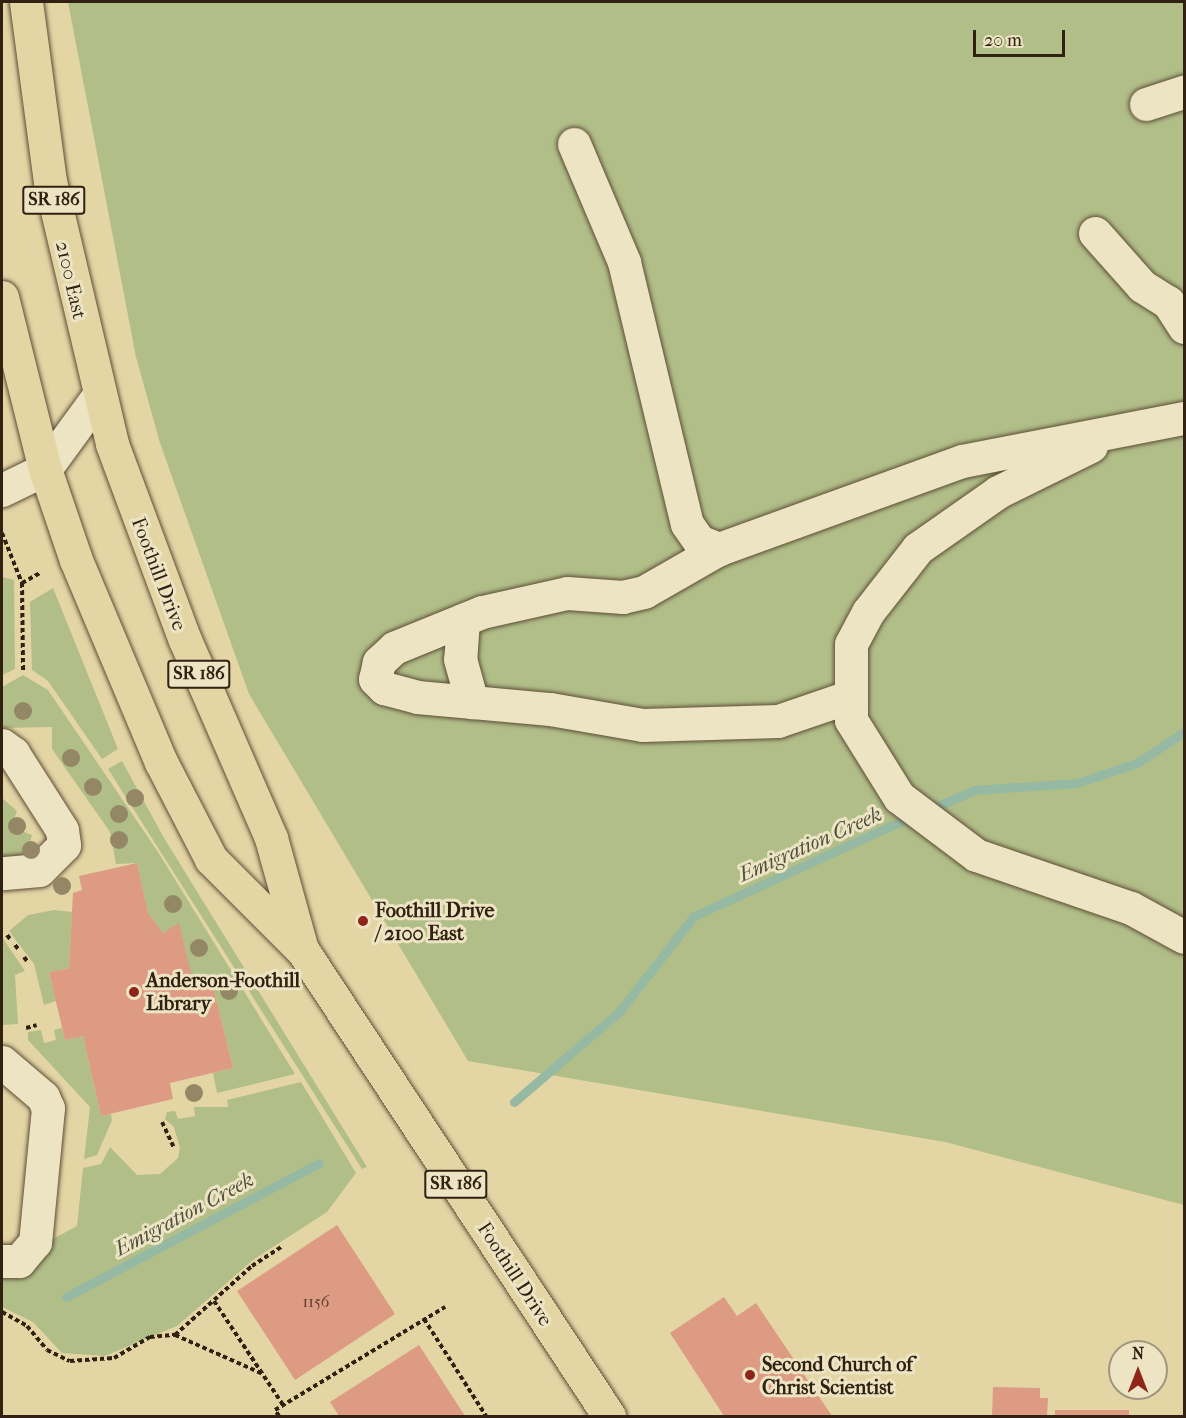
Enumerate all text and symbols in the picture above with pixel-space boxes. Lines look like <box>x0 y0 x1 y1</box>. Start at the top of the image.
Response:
scale bar <box>976 18 1068 56</box>
text: 20 m <box>984 30 1022 51</box>
road number: SR 186 <box>21 185 87 215</box>
street label: 2100 East <box>50 239 92 321</box>
street label: Foothill Drive <box>126 514 192 634</box>
road number: SR 186 <box>166 659 232 689</box>
water label: Emigration Creek <box>734 801 886 887</box>
place label: Foothill Drive / 2100 East <box>375 898 494 945</box>
marker: Foothill Drive / 2100 East <box>356 914 370 928</box>
place label: Anderson-Foothill Library <box>146 969 300 1016</box>
marker: Anderson-Foothill Library <box>127 985 141 999</box>
water label: Emigration Creek <box>110 1167 258 1261</box>
road number: SR 186 <box>423 1169 489 1199</box>
street label: Foothill Drive <box>472 1217 558 1331</box>
house number: 1156 <box>303 1292 329 1312</box>
north arrow <box>1108 1340 1168 1400</box>
text: N <box>1132 1344 1144 1363</box>
place label: Second Church of Christ Scientist <box>762 1352 913 1399</box>
marker: Second Church of Christ Scientist <box>743 1368 757 1382</box>

